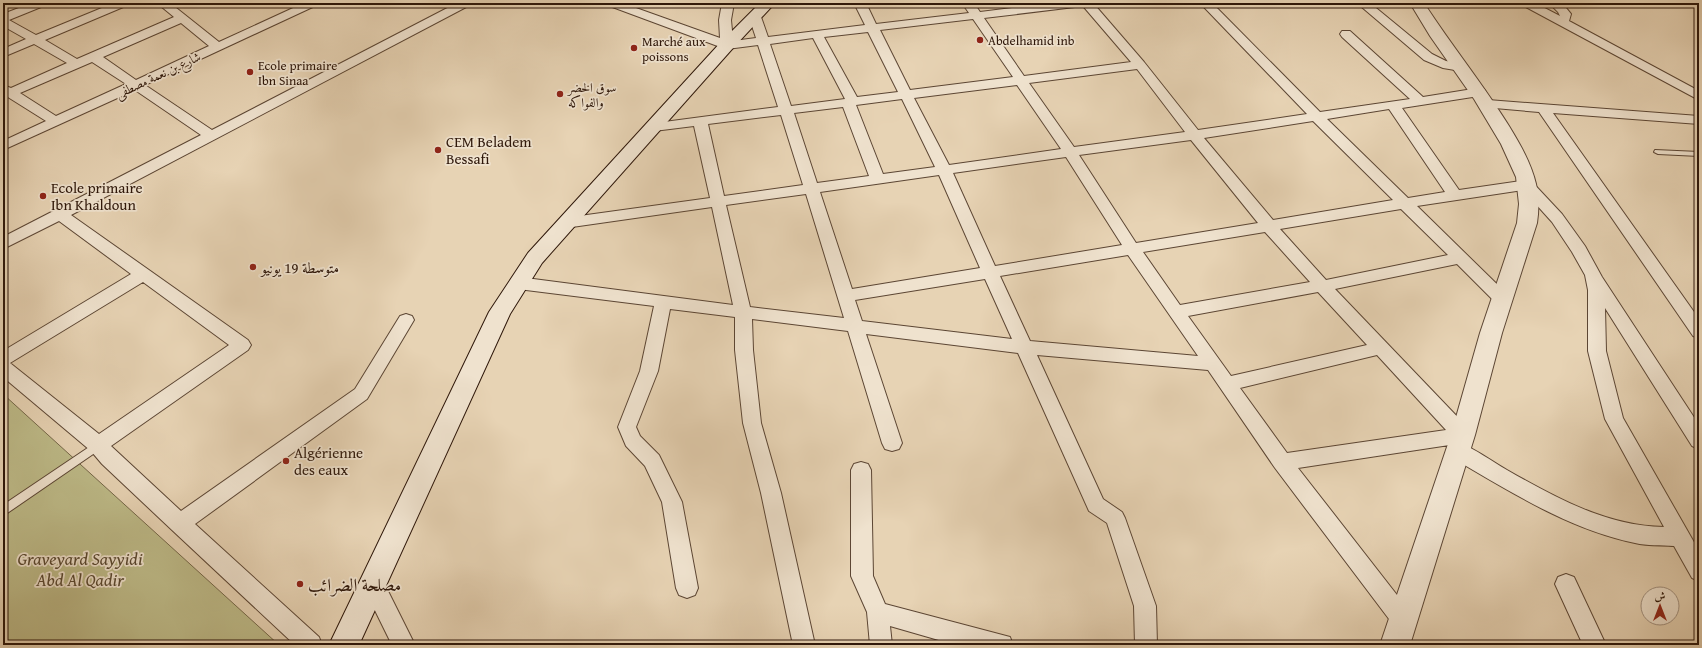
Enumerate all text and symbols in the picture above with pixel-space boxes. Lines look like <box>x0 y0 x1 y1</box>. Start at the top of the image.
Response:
place label: Abdelhamid inb <box>988 31 1075 50</box>
place label: Marché aux poissons <box>642 32 706 66</box>
marker: Abdelhamid inb <box>975 35 985 45</box>
marker: Marché aux poissons <box>629 43 639 53</box>
street label: شارع بن نعمة مصطفى <box>112 47 205 105</box>
place label: Ecole primaire Ibn Sinaa <box>258 56 337 90</box>
marker: Ecole primaire Ibn Sinaa <box>245 67 255 77</box>
place label: سوق الخضر والفواكه <box>566 78 617 112</box>
marker: سوق الخضر والفواكه <box>555 89 565 99</box>
place label: CEM Beladem Bessafi <box>446 131 532 169</box>
marker: CEM Beladem Bessafi <box>433 145 443 155</box>
place label: Ecole primaire Ibn Khaldoun <box>51 177 142 215</box>
marker: Ecole primaire Ibn Khaldoun <box>38 191 48 201</box>
place label: متوسطة 19 يونيو <box>259 257 339 278</box>
marker: متوسطة 19 يونيو <box>248 262 258 272</box>
place label: Algérienne des eaux <box>294 442 363 480</box>
marker: Algérienne des eaux <box>281 456 291 466</box>
park label: Graveyard Sayyidi Abd Al Qadir <box>17 545 143 593</box>
place label: مصلحة الضرائب <box>308 571 401 598</box>
marker: مصلحة الضرائب <box>295 579 305 589</box>
north arrow <box>1640 586 1680 626</box>
text: ش <box>1655 588 1666 604</box>

